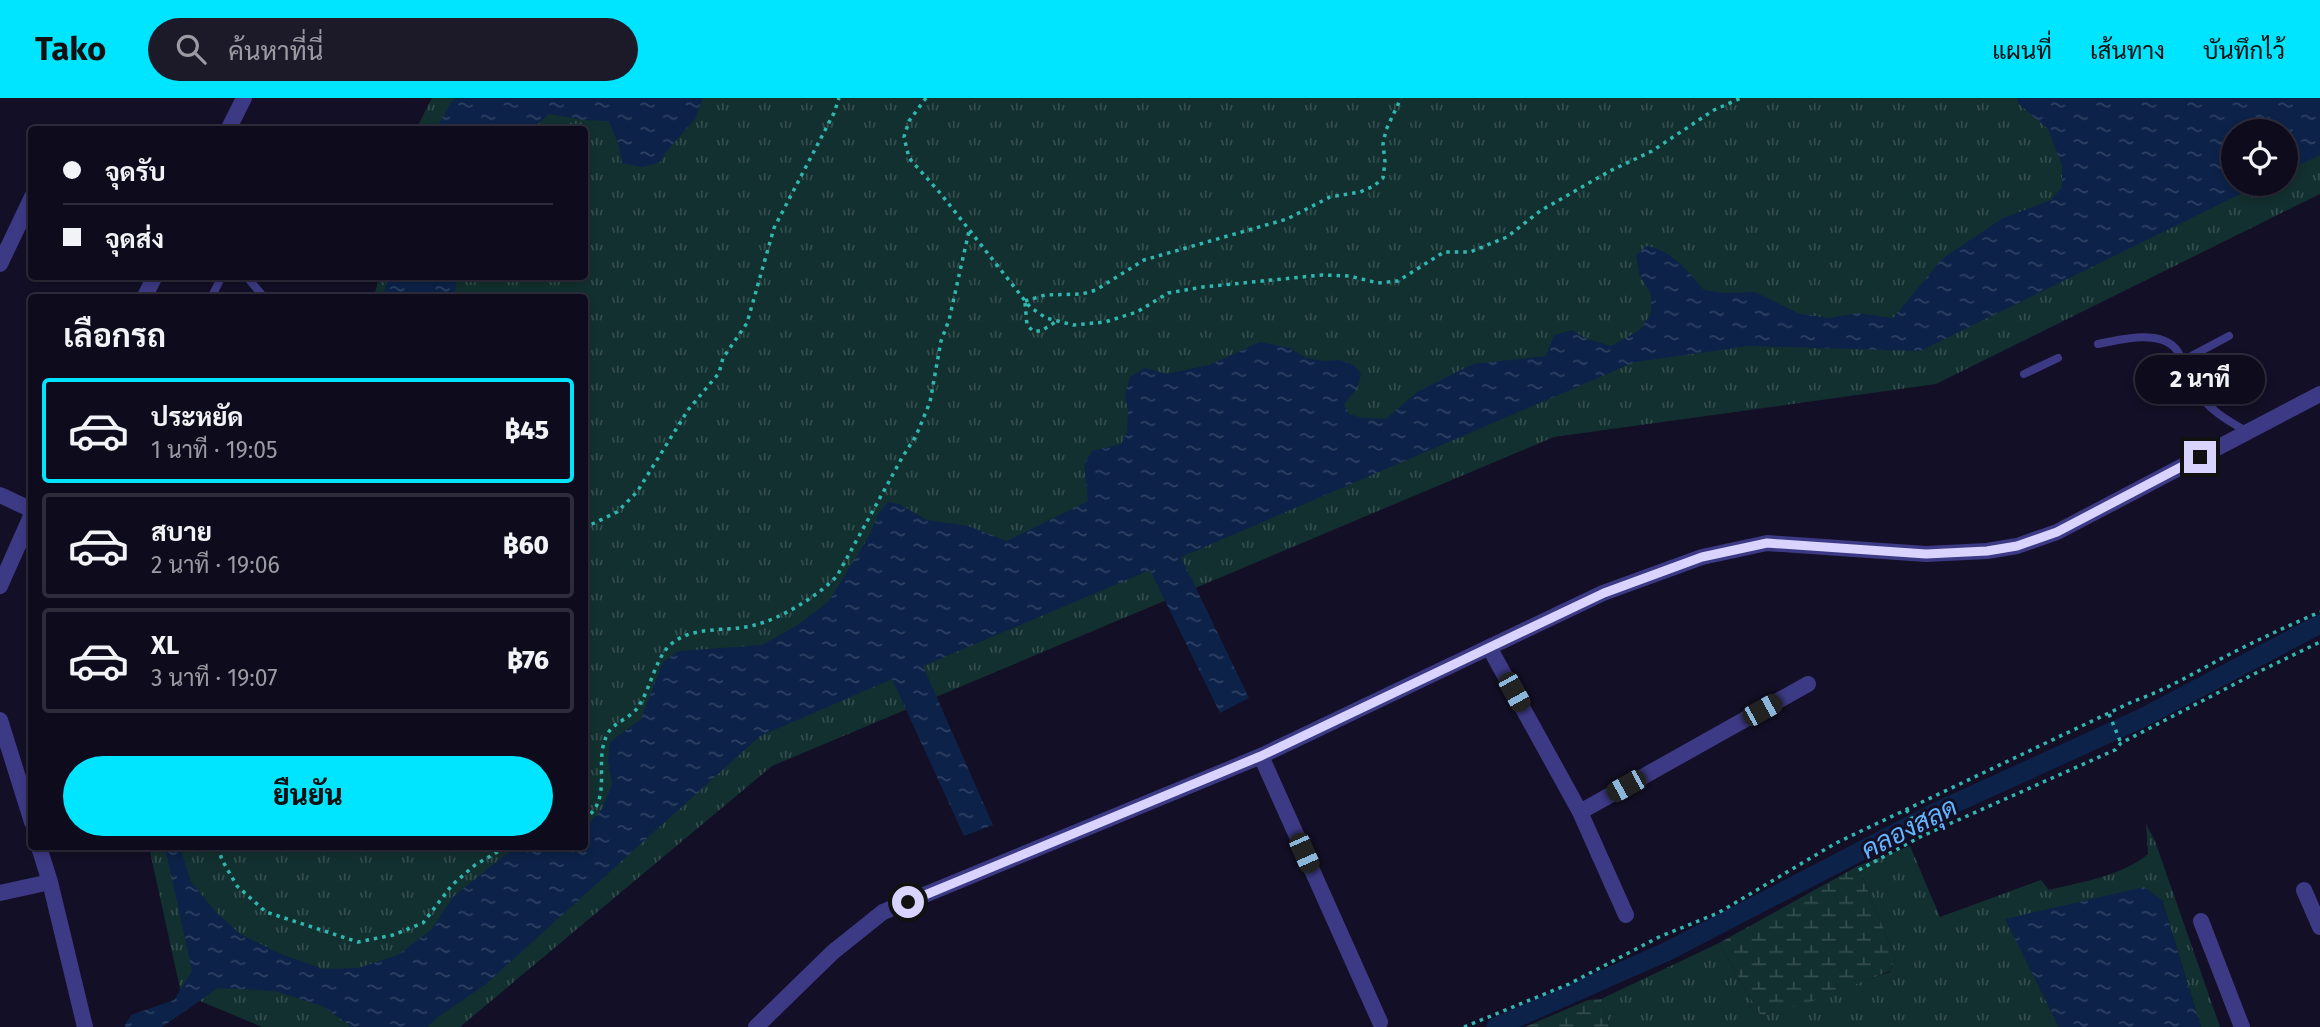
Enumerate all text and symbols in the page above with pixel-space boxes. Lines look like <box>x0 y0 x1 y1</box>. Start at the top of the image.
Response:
search box <box>148 18 638 81</box>
text: Tako <box>35 29 106 69</box>
icon: search <box>172 30 210 68</box>
text: ค้นหาที่นี่ <box>228 36 323 67</box>
text: แผนที่ <box>1992 37 2052 65</box>
text: เส้นทาง <box>2090 37 2165 65</box>
text: บันทึกไว้ <box>2203 37 2285 65</box>
map controls <box>2221 119 2298 196</box>
button: locate <box>2221 119 2298 196</box>
text: จุดรับ <box>105 157 166 188</box>
text: จุดส่ง <box>105 224 164 255</box>
text: เลือกรถ <box>63 317 166 355</box>
callout: 2 นาที <box>2135 356 2265 404</box>
text: 2 นาที <box>2170 365 2230 393</box>
icon: car <box>67 399 130 462</box>
text: ประหยัด <box>151 402 244 433</box>
text: ฿45 <box>505 415 549 446</box>
text: 1 นาที · 19:05 <box>151 436 278 464</box>
route end <box>2184 441 2216 473</box>
icon: car <box>67 514 130 577</box>
text: สบาย <box>151 517 212 548</box>
text: ฿60 <box>503 530 549 561</box>
text: 2 นาที · 19:06 <box>151 551 280 579</box>
icon: car <box>67 629 130 692</box>
text: XL <box>151 630 179 661</box>
text: ฿76 <box>507 645 549 676</box>
text: 3 นาที · 19:07 <box>151 664 277 692</box>
car <box>1495 669 1534 715</box>
car <box>1739 691 1786 729</box>
button: ยืนยัน <box>63 756 553 836</box>
car <box>1603 767 1650 805</box>
water label: คลองสลุด <box>1856 791 1963 868</box>
car <box>1286 830 1323 876</box>
route start <box>892 886 924 918</box>

